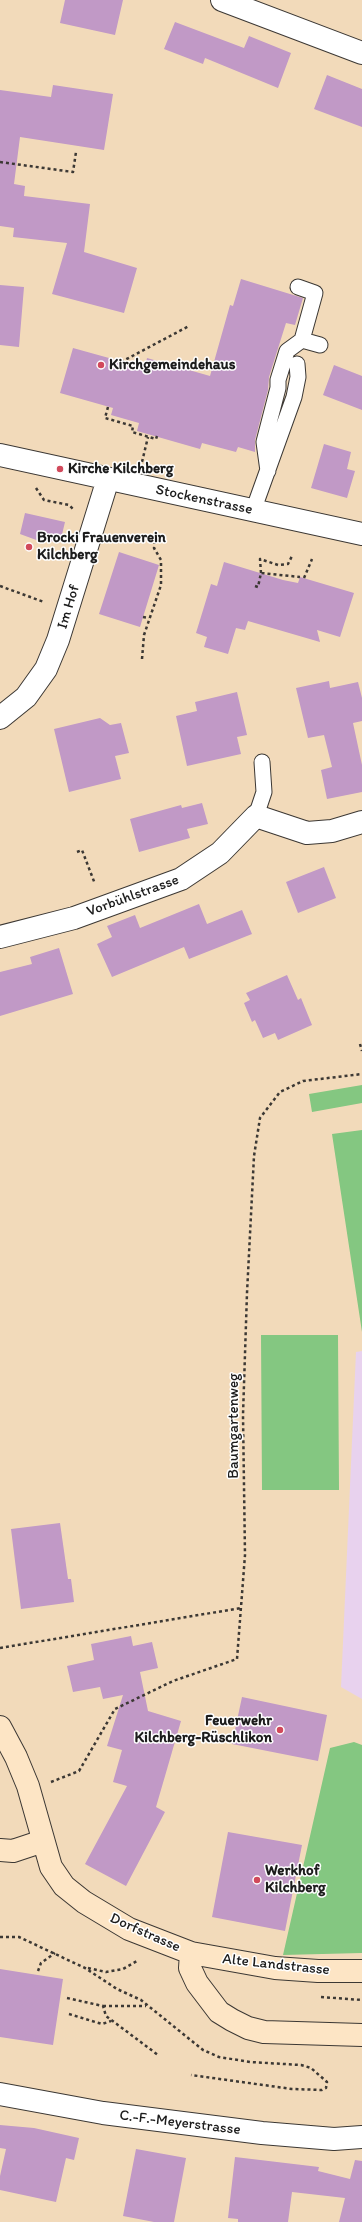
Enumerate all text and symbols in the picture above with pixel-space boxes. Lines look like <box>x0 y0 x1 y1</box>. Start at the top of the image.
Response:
place label: Kirchgemeindehaus <box>109 356 236 374</box>
marker: Kirchgemeindehaus <box>96 360 106 370</box>
place label: Kirche Kilchberg <box>68 460 173 478</box>
marker: Kirche Kilchberg <box>55 464 65 474</box>
street label: Stockenstrasse <box>154 481 254 519</box>
place label: Brocki Frauenverein Kilchberg <box>37 529 166 564</box>
marker: Brocki Frauenverein Kilchberg <box>24 542 34 552</box>
street label: Im Hof <box>54 583 84 631</box>
street label: Vorbühlstrasse <box>84 871 182 921</box>
street label: Baumgartenweg <box>225 1373 243 1479</box>
place label: Feuerwehr Kilchberg-Rüschlikon <box>135 1712 272 1747</box>
marker: Feuerwehr Kilchberg-Rüschlikon <box>275 1725 285 1735</box>
place label: Werkhof Kilchberg <box>265 1862 326 1897</box>
marker: Werkhof Kilchberg <box>252 1875 262 1885</box>
street label: Dorfstrasse <box>107 1909 183 1957</box>
street label: Alte Landstrasse <box>221 1950 331 1980</box>
street label: C.-F.-Meyerstrasse <box>118 2107 242 2139</box>

